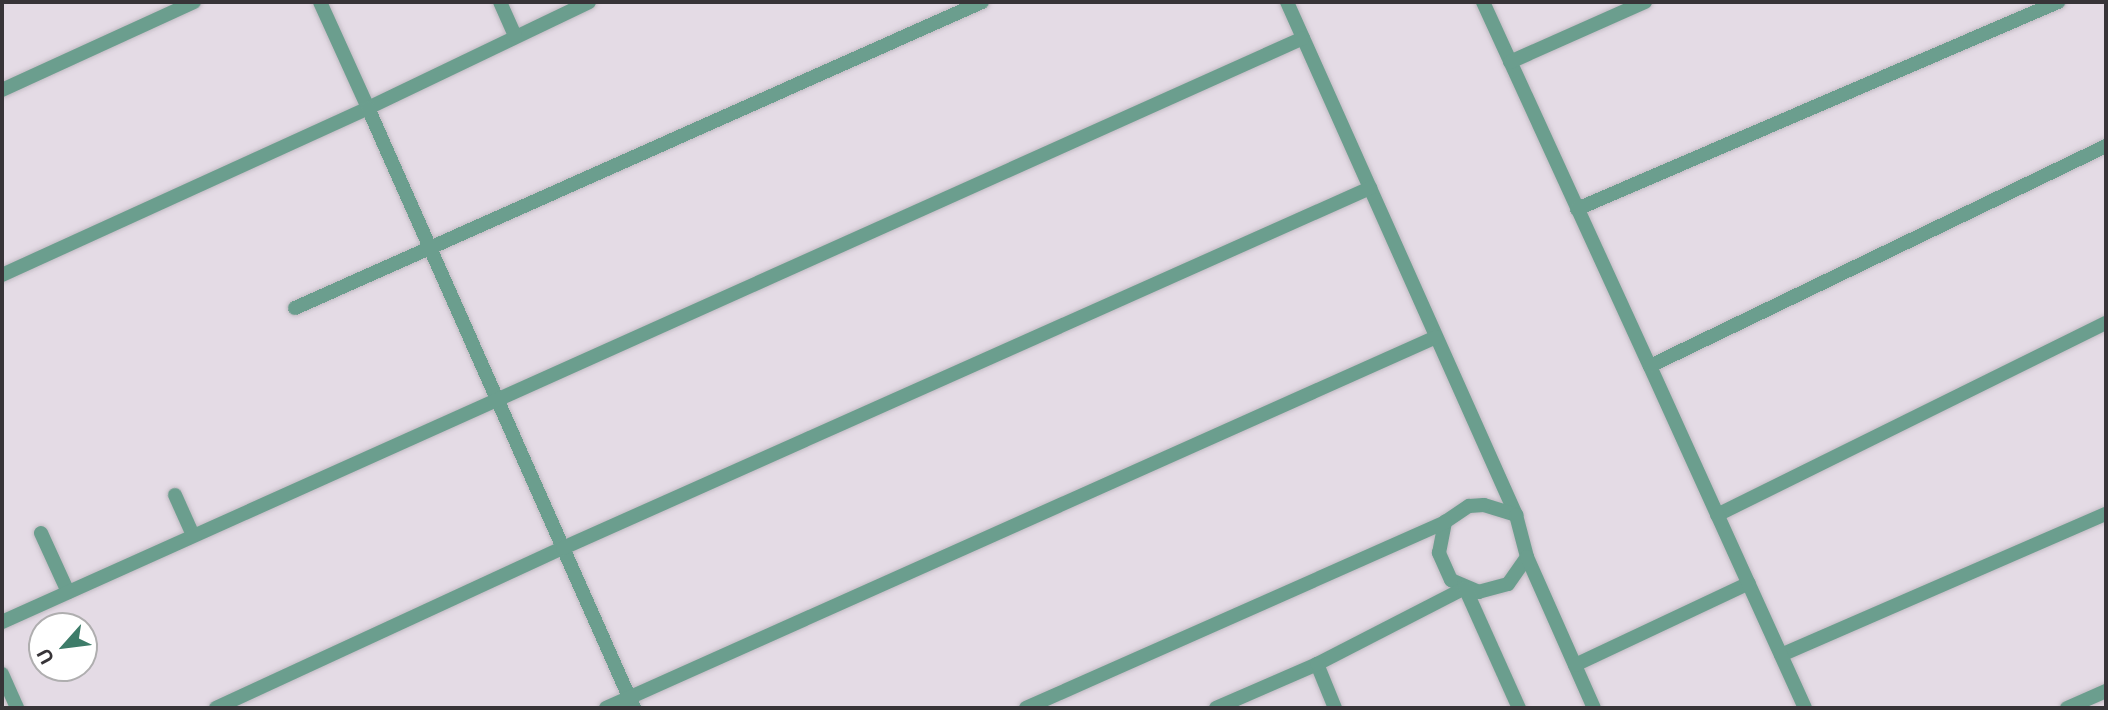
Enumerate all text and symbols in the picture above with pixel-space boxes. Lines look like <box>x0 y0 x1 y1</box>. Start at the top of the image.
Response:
north arrow <box>28 612 98 682</box>
text: U <box>32 645 59 668</box>

